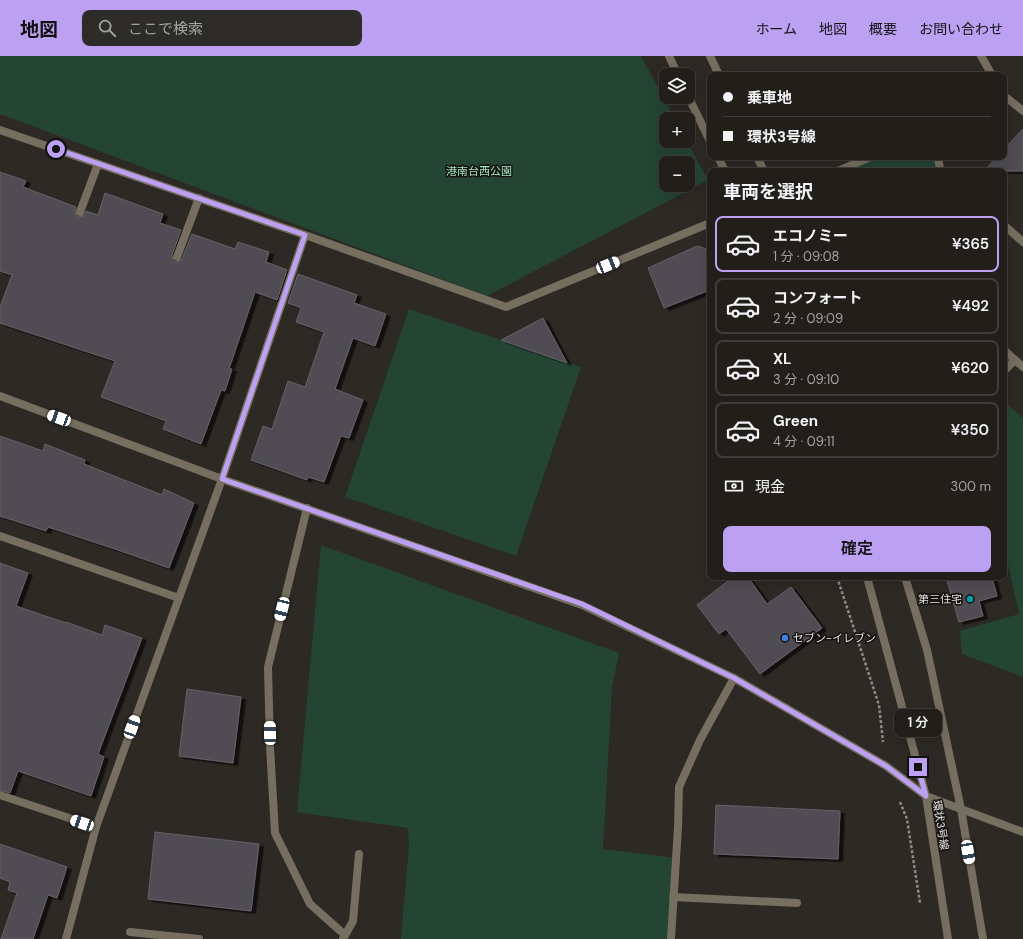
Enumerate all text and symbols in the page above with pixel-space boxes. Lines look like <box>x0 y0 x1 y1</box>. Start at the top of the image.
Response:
search box <box>82 10 362 46</box>
text: 地図 <box>20 17 58 42</box>
icon: search <box>96 17 118 39</box>
text: ここで検索 <box>128 19 203 39</box>
text: ホーム <box>755 20 797 38</box>
text: 地図 <box>819 20 847 38</box>
text: 概要 <box>869 20 897 38</box>
text: お問い合わせ <box>919 20 1003 38</box>
map controls <box>659 68 695 192</box>
button: layers <box>659 68 695 104</box>
text: 乗車地 <box>747 88 792 108</box>
button: + <box>659 112 695 148</box>
text: 環状3号線 <box>747 127 816 147</box>
route start <box>47 140 65 158</box>
button: − <box>659 156 695 192</box>
park label: 港南台西公園 <box>446 164 512 178</box>
text: 車両を選択 <box>723 180 813 204</box>
icon: car <box>725 226 761 262</box>
text: エコノミー <box>773 226 848 246</box>
text: ¥365 <box>952 234 989 254</box>
text: 1 分 · 09:08 <box>773 248 839 265</box>
car <box>595 255 621 275</box>
icon: car <box>725 288 761 324</box>
text: コンフォート <box>773 288 863 308</box>
text: ¥492 <box>952 296 989 316</box>
text: 2 分 · 09:09 <box>773 310 843 327</box>
text: XL <box>773 349 791 369</box>
icon: car <box>725 350 761 386</box>
text: ¥620 <box>951 358 989 378</box>
text: 3 分 · 09:10 <box>773 371 839 388</box>
car <box>46 408 72 428</box>
text: Green <box>773 411 818 431</box>
icon: car <box>725 412 761 448</box>
text: ¥350 <box>951 420 989 440</box>
text: 4 分 · 09:11 <box>773 433 835 450</box>
icon: cash <box>723 475 745 497</box>
text: 現金 <box>755 477 785 497</box>
text: 300 m <box>950 478 991 495</box>
button: 確定 <box>723 526 991 572</box>
place label: 第三住宅 <box>918 592 962 606</box>
marker: 第三住宅 <box>965 594 975 604</box>
car <box>273 596 291 622</box>
place label: セブン-イレブン <box>793 631 876 645</box>
marker: セブン-イレブン <box>780 633 790 643</box>
callout: 1 分 <box>894 709 942 737</box>
car <box>122 714 142 740</box>
text: 1 分 <box>908 714 928 731</box>
car <box>264 721 276 745</box>
route end <box>909 758 927 776</box>
street label: 環状3号線 <box>930 799 952 851</box>
car <box>69 813 95 833</box>
car <box>960 839 976 865</box>

